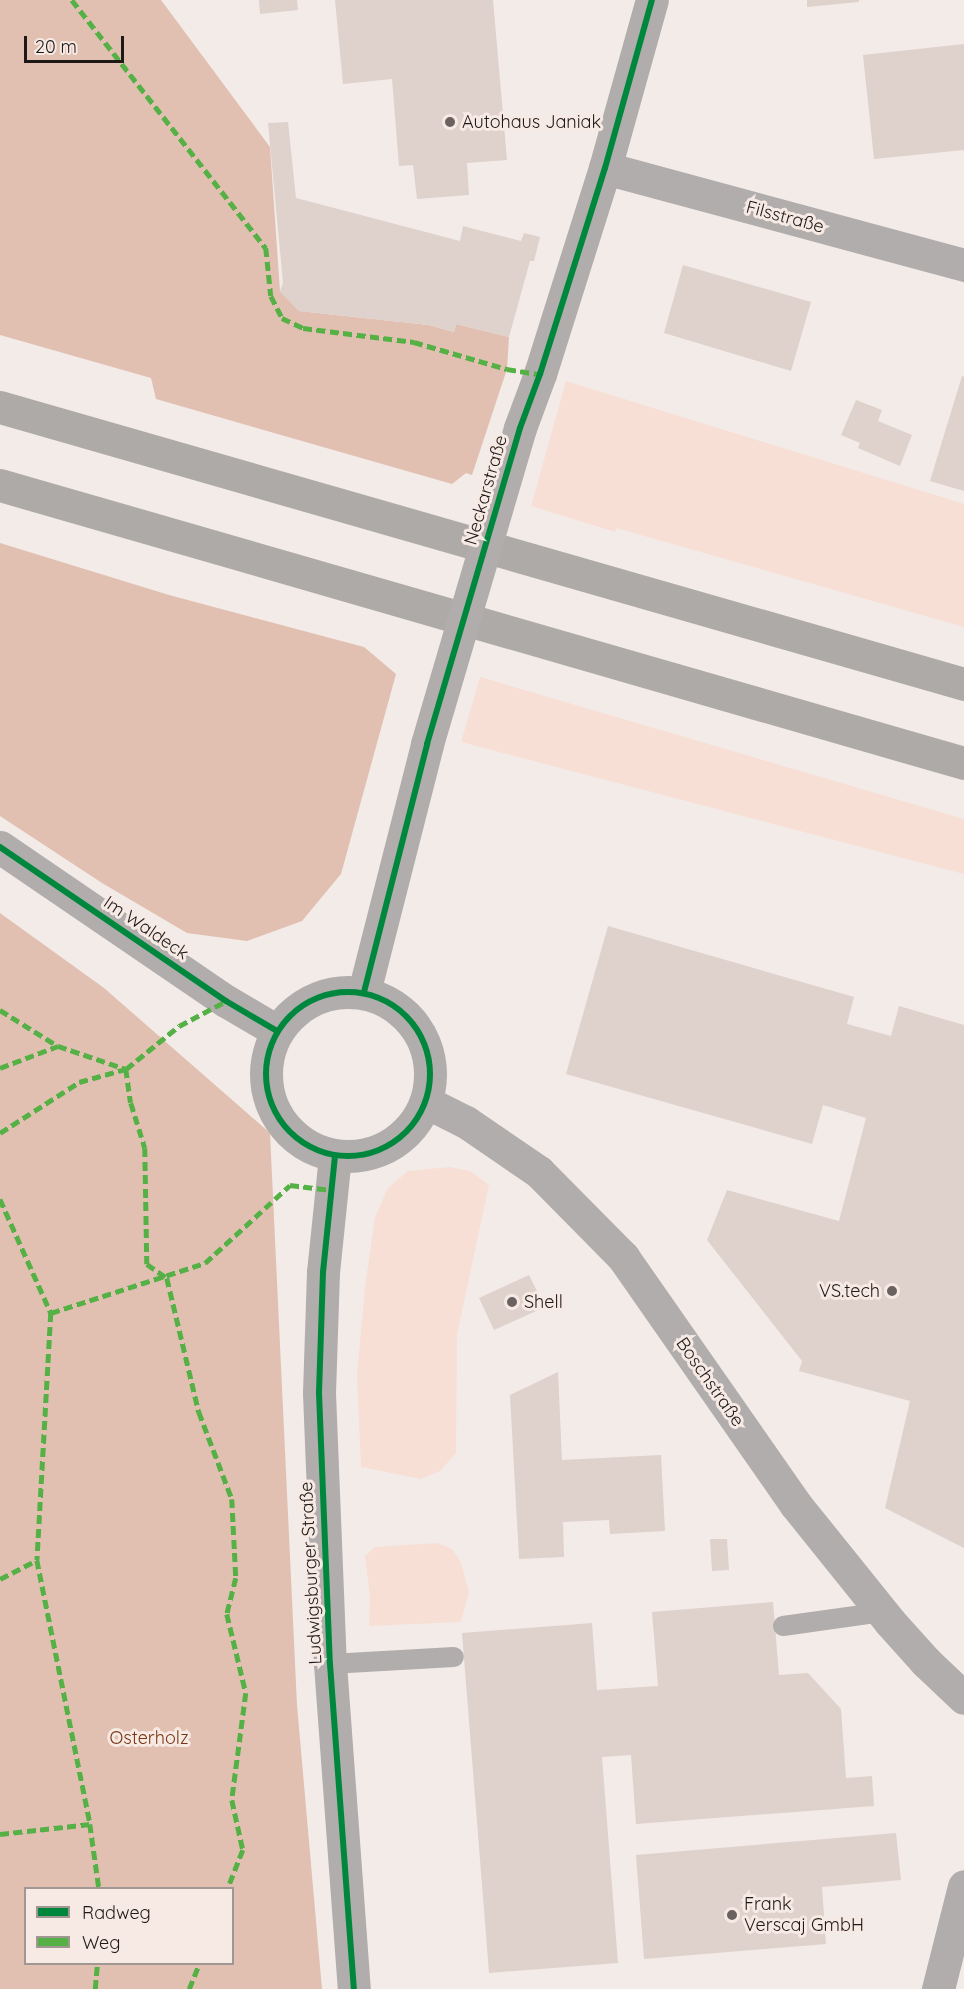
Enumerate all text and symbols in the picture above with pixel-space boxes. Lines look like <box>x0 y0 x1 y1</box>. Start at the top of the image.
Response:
scale bar <box>27 24 128 62</box>
text: 20 m <box>35 35 77 58</box>
place label: Autohaus Janiak <box>462 111 601 133</box>
marker: Autohaus Janiak <box>443 115 457 129</box>
street label: Filsstraße <box>744 196 826 238</box>
street label: Neckarstraße <box>460 433 512 547</box>
street label: Im Waldeck <box>99 892 193 964</box>
place label: VS.tech <box>819 1280 880 1302</box>
marker: VS.tech <box>885 1284 899 1298</box>
place label: Shell <box>524 1291 563 1313</box>
marker: Shell <box>505 1295 519 1309</box>
street label: Boschstraße <box>671 1333 749 1431</box>
street label: Ludwigsburger Straße <box>295 1481 327 1665</box>
park label: Osterholz <box>109 1727 189 1749</box>
legend <box>24 1887 234 1965</box>
place label: Frank Verscaj GmbH <box>744 1894 864 1936</box>
text: Radweg <box>82 1901 151 1924</box>
marker: Frank Verscaj GmbH <box>725 1908 739 1922</box>
text: Weg <box>82 1931 120 1954</box>

